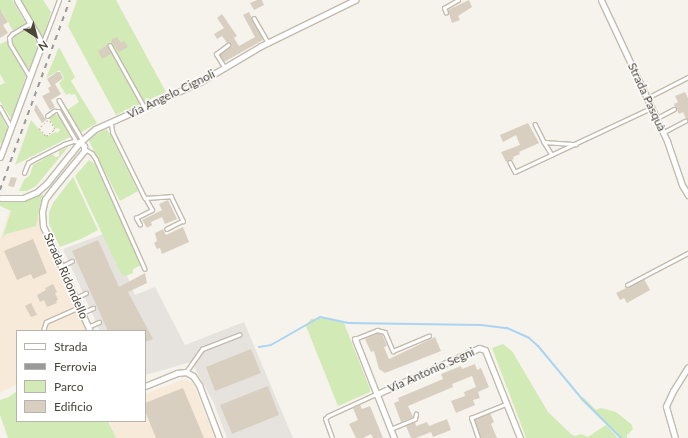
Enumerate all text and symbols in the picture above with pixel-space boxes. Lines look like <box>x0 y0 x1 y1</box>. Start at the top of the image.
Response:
north arrow <box>16 16 56 56</box>
text: N <box>36 38 51 54</box>
street label: Strada Pasquà <box>625 60 669 134</box>
street label: Via Angelo Cignoli <box>125 66 217 122</box>
street label: Strada Ridondello <box>41 231 91 321</box>
legend <box>16 330 146 422</box>
text: Strada <box>54 339 87 354</box>
street label: Via Antonio Segni <box>385 344 477 396</box>
text: Ferrovia <box>54 359 97 374</box>
text: Parco <box>54 379 84 394</box>
text: Edificio <box>54 399 93 414</box>

